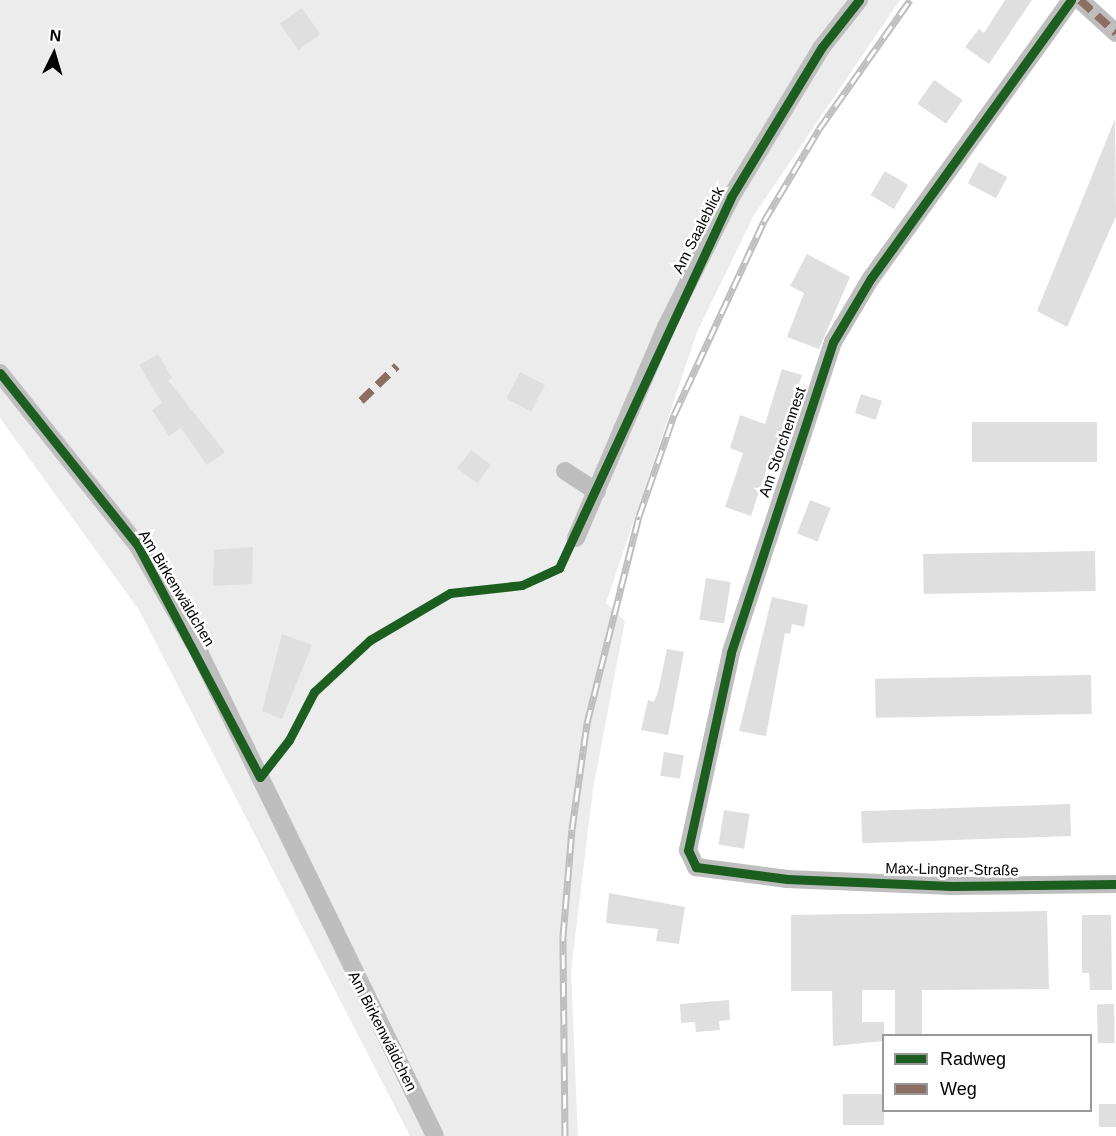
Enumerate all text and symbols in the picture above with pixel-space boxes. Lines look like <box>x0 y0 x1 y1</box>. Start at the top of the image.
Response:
north arrow <box>24 24 84 84</box>
text: N <box>49 27 62 45</box>
street label: Am Saaleblick <box>668 184 728 276</box>
street label: Am Storchennest <box>755 385 809 499</box>
street label: Am Birkenwäldchen <box>135 527 219 649</box>
street label: Max-Lingner-Straße <box>885 859 1019 879</box>
street label: Am Birkenwäldchen <box>345 968 421 1094</box>
legend <box>882 1034 1092 1112</box>
text: Radweg <box>940 1049 1006 1069</box>
text: Weg <box>940 1079 977 1099</box>

